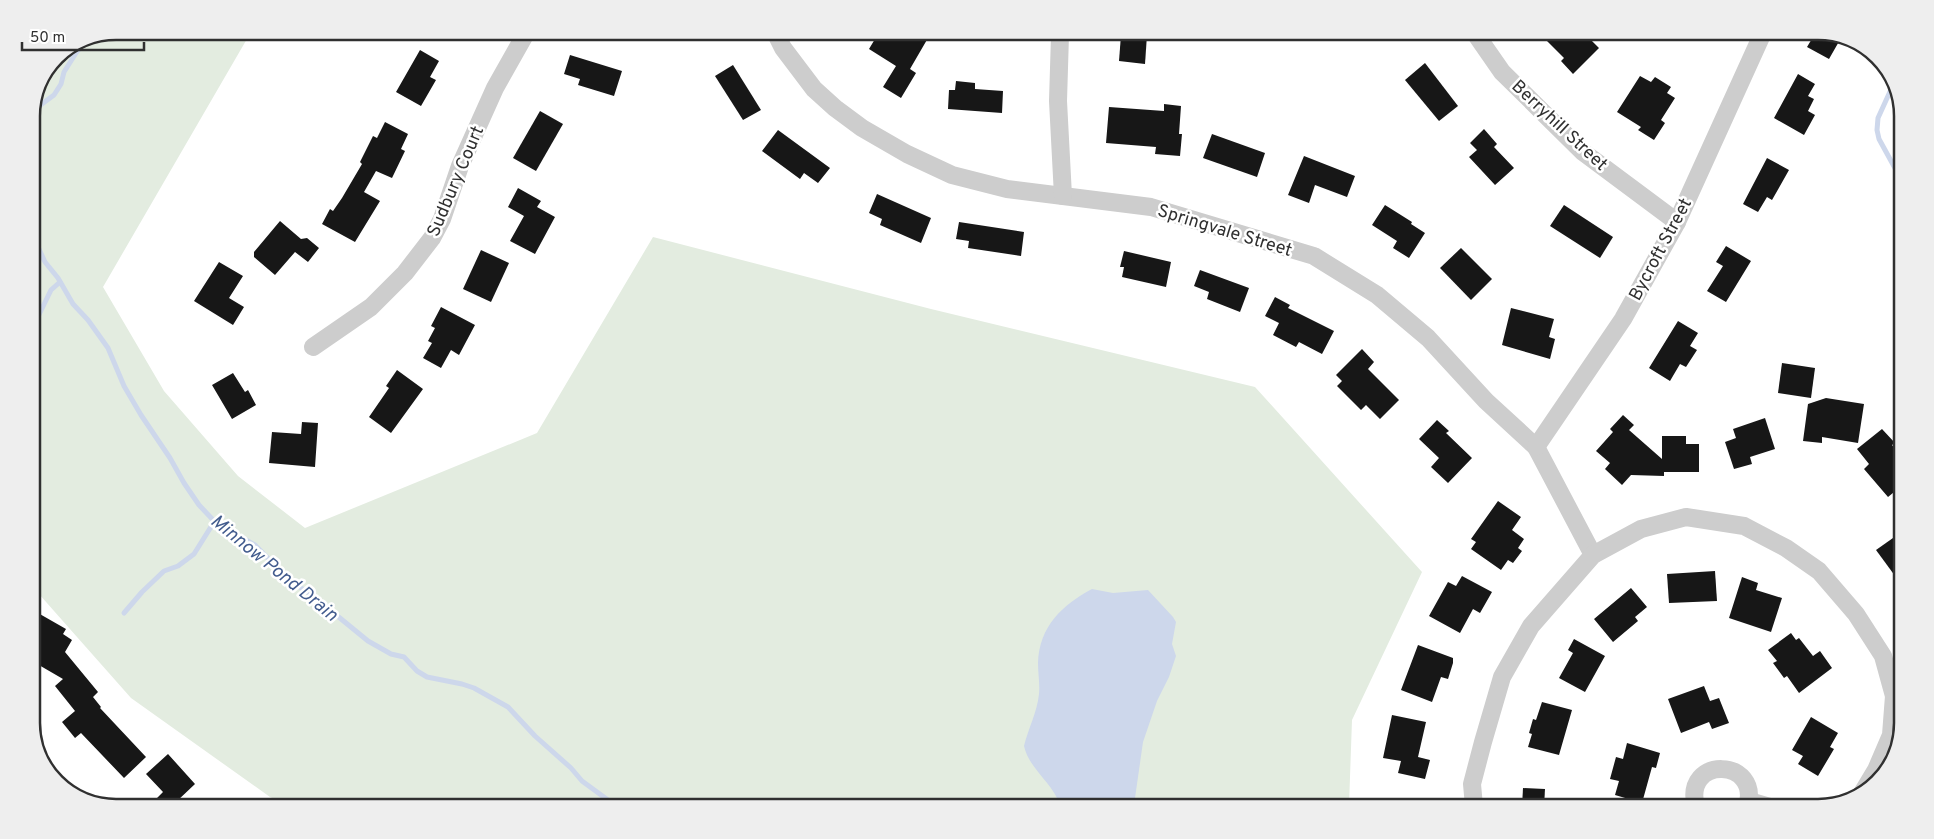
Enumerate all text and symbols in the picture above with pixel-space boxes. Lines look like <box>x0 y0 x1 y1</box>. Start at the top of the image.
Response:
scale bar <box>22 20 145 52</box>
text: 50 m <box>30 29 65 48</box>
street label: Berryhill Street <box>1506 76 1612 177</box>
street label: Sudbury Court <box>423 123 490 241</box>
street label: Bycroft Street <box>1625 194 1698 305</box>
street label: Springvale Street <box>1154 200 1295 263</box>
water label: Minnow Pond Drain <box>205 510 343 628</box>

